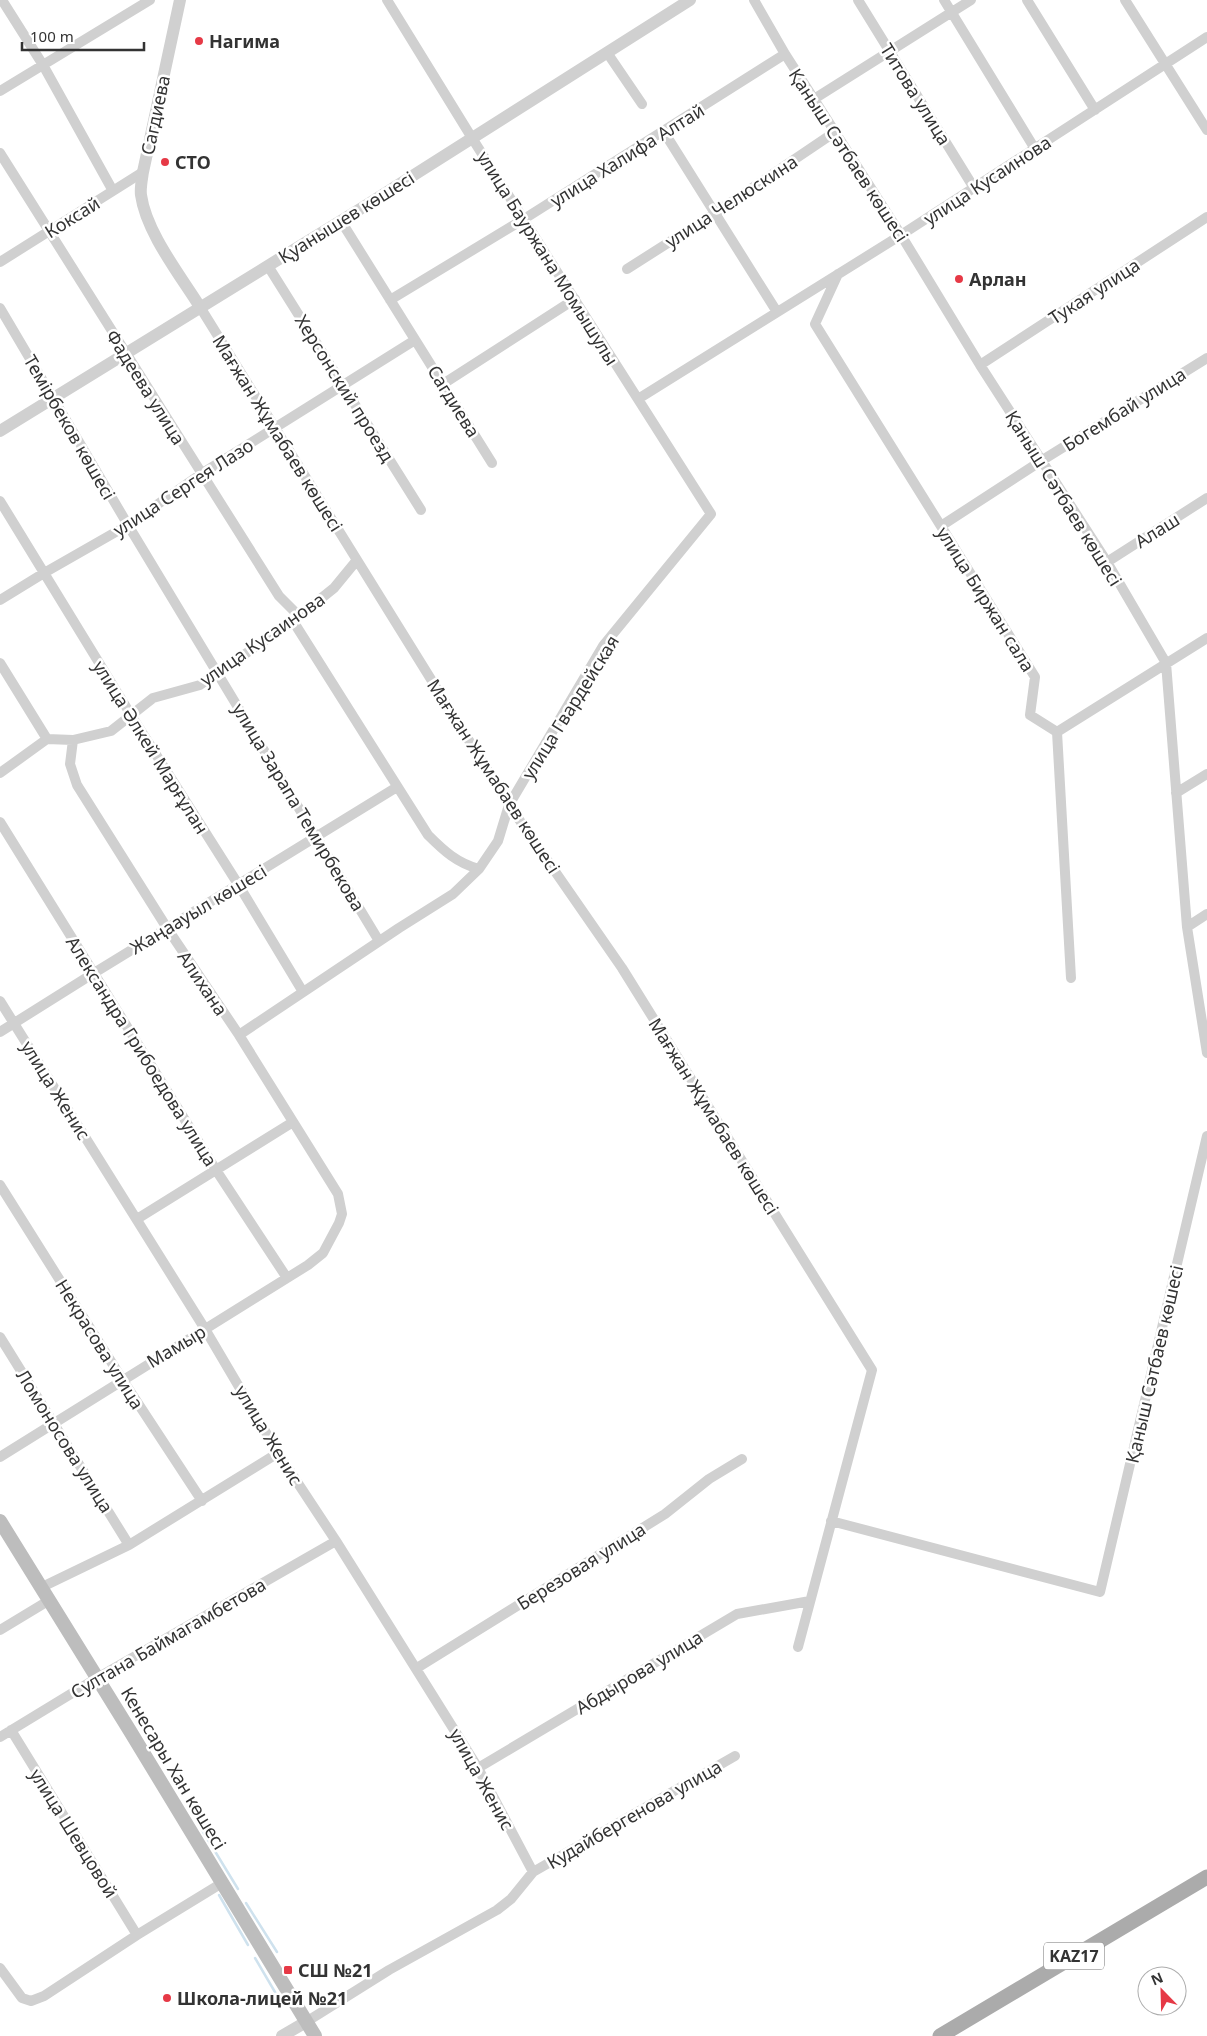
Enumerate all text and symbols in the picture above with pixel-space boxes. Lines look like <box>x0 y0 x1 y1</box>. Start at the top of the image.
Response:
scale bar <box>22 20 145 52</box>
text: 100 m <box>30 26 74 46</box>
place label: Нагима <box>209 29 280 53</box>
marker: Нагима <box>193 35 205 47</box>
street label: Титова улица <box>875 39 957 149</box>
street label: Қаныш Сәтбаев көшесі <box>784 64 914 246</box>
street label: Сагдиева <box>135 73 175 157</box>
street label: улица Халифа Алтай <box>545 98 709 212</box>
street label: улица Кусаинова <box>919 130 1055 230</box>
street label: улица Бауржана Момышулы <box>472 146 624 370</box>
street label: улица Челюскина <box>660 149 802 253</box>
place label: СТО <box>175 150 211 174</box>
marker: СТО <box>159 156 171 168</box>
street label: Қуанышев көшесі <box>273 165 419 269</box>
street label: Коксай <box>40 191 104 243</box>
street label: Тукая улица <box>1044 253 1144 329</box>
place label: Арлан <box>969 267 1027 291</box>
marker: Арлан <box>953 273 965 285</box>
street label: Херсонский проезд <box>290 310 400 466</box>
street label: Фадеева улица <box>101 325 191 449</box>
street label: Мағжан Жұмабаев көшесі <box>208 330 348 536</box>
street label: Темірбеков көшесі <box>19 350 121 504</box>
street label: Сагдиева <box>422 360 486 442</box>
street label: Богембай улица <box>1058 362 1190 456</box>
street label: Қаныш Сәтбаев көшесі <box>1000 406 1128 590</box>
street label: улица Сергея Лазо <box>108 433 258 541</box>
street label: Алаш <box>1130 507 1184 553</box>
street label: улица Биржан сала <box>932 522 1040 676</box>
street label: улица Кусаинова <box>195 587 329 691</box>
street label: улица Гвардейская <box>516 630 624 784</box>
street label: улица Әлкей Марғұлан <box>88 656 214 838</box>
street label: Мағжан Жұмабаев көшесі <box>422 674 566 878</box>
street label: улица Зарапа Темирбекова <box>227 699 371 915</box>
street label: Жаңаауыл көшесі <box>125 859 271 959</box>
street label: Александра Грибоедова улица <box>61 931 223 1171</box>
street label: Алихана <box>173 946 233 1020</box>
street label: Мағжан Жұмабаев көшесі <box>644 1013 784 1219</box>
street label: улица Женис <box>16 1036 96 1144</box>
street label: Қаныш Сәтбаев көшесі <box>1120 1263 1188 1465</box>
street label: Некрасова улица <box>50 1274 150 1414</box>
street label: Мамыр <box>142 1319 210 1373</box>
street label: Ломоносова улица <box>11 1365 119 1517</box>
street label: улица Женис <box>230 1381 308 1490</box>
street label: Березовая улица <box>512 1517 650 1615</box>
street label: Султана Баймагамбетова <box>66 1572 270 1704</box>
street label: Абдырова улица <box>571 1625 707 1719</box>
street label: Кенесары Хан көшесі <box>116 1682 232 1854</box>
street label: улица Женис <box>444 1724 520 1834</box>
street label: Кудайбергенова улица <box>542 1754 726 1874</box>
street label: улица Шевцовой <box>25 1764 123 1902</box>
road number: KAZ17 <box>1044 1942 1104 1970</box>
place label: СШ №21 <box>298 1958 373 1982</box>
marker: СШ №21 <box>282 1964 294 1976</box>
north arrow <box>1137 1966 1187 2016</box>
text: N <box>1148 1968 1166 1990</box>
place label: Школа-лицей №21 <box>177 1986 347 2010</box>
marker: Школа-лицей №21 <box>161 1992 173 2004</box>

